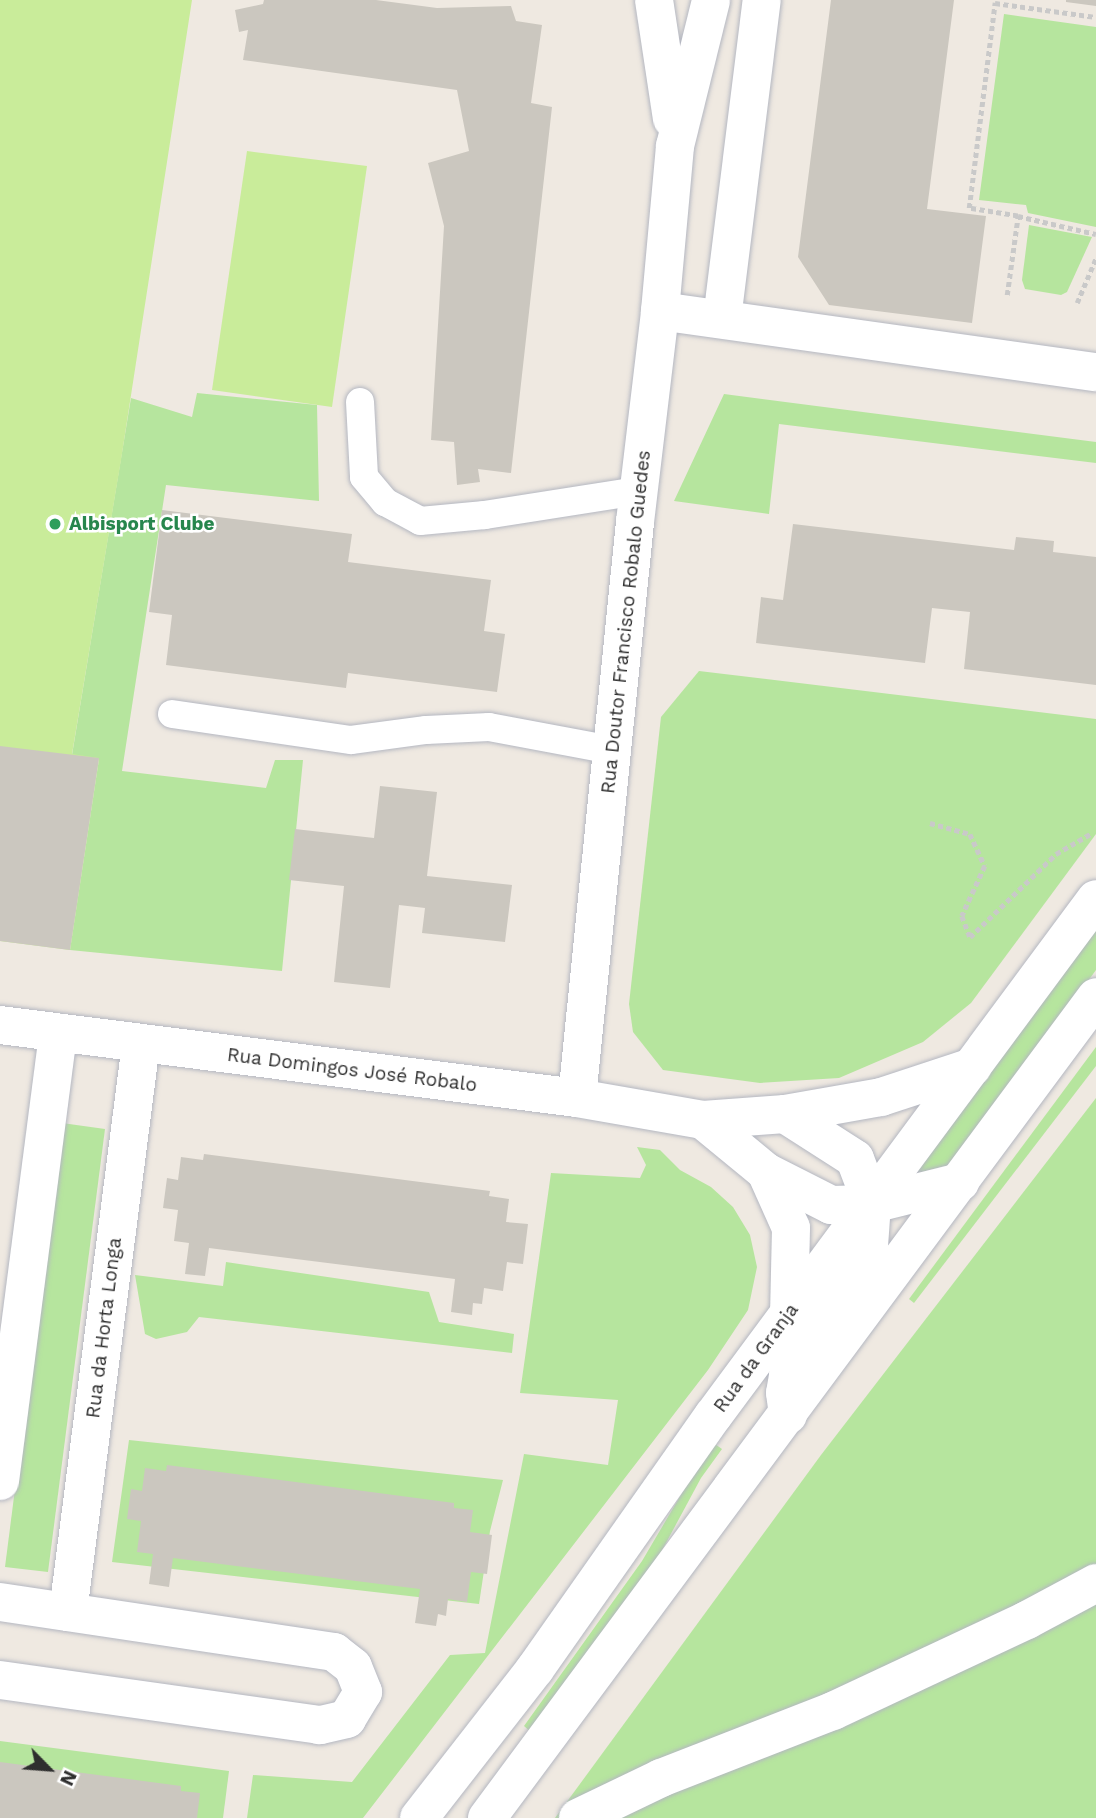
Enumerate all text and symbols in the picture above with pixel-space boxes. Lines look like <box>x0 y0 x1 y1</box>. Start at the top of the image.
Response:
street label: Rua Doutor Francisco Robalo Guedes <box>597 449 655 795</box>
place label: Albisport Clube <box>69 513 214 535</box>
marker: Albisport Clube <box>47 516 63 532</box>
street label: Rua Domingos José Robalo <box>225 1043 479 1097</box>
street label: Rua da Horta Longa <box>82 1236 126 1420</box>
street label: Rua da Granja <box>709 1299 803 1417</box>
north arrow <box>14 1734 84 1804</box>
text: N <box>55 1767 82 1789</box>

